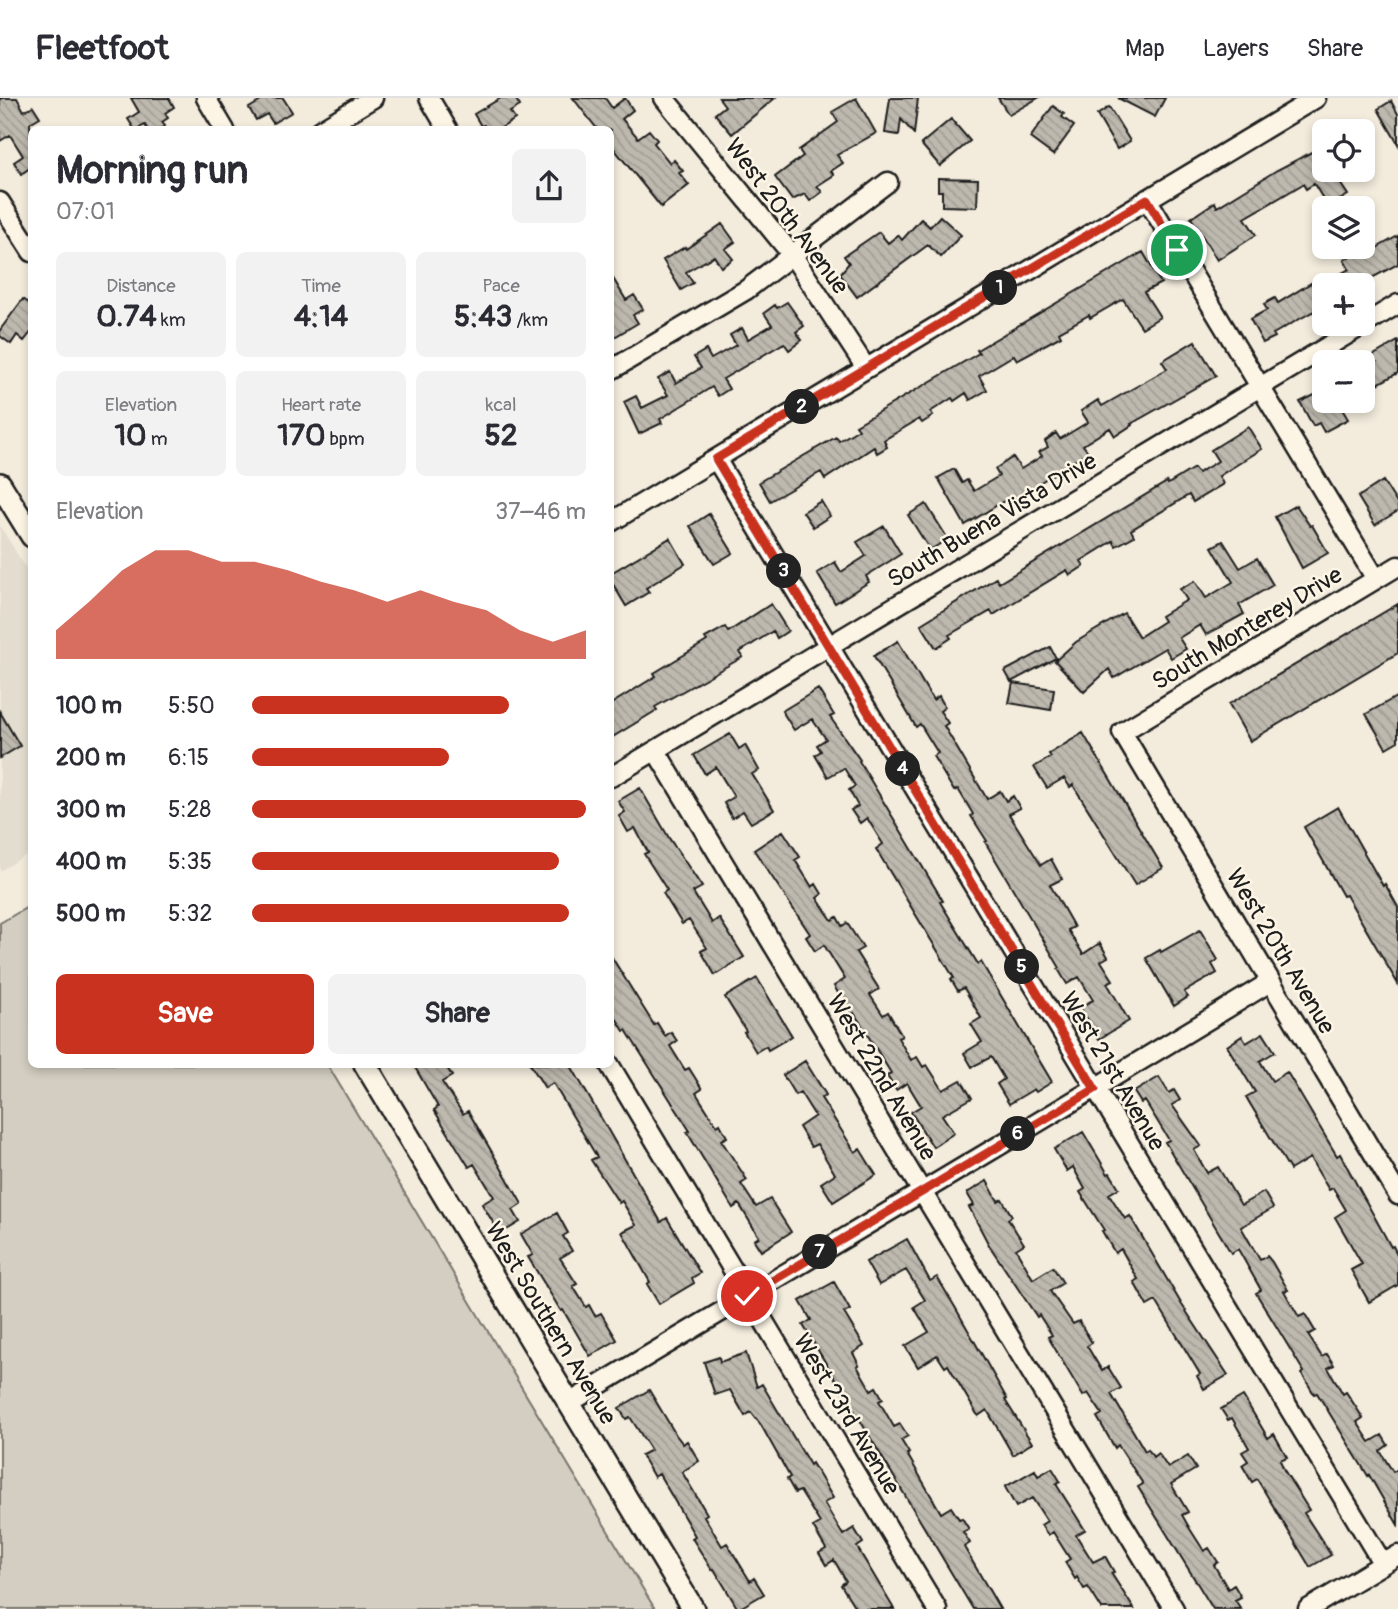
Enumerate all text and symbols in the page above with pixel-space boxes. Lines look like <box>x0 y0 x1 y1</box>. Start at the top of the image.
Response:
text: Fleetfoot <box>35 28 169 69</box>
text: Map <box>1125 34 1165 63</box>
text: Layers <box>1203 34 1269 63</box>
text: Share <box>1307 34 1363 63</box>
map controls <box>1312 119 1375 413</box>
button: locate <box>1312 119 1375 182</box>
street label: West 20th Avenue <box>719 133 855 300</box>
text: Morning run <box>56 147 248 195</box>
button: share <box>512 149 586 223</box>
button: layers <box>1312 196 1375 259</box>
text: 07:01 <box>56 197 115 226</box>
pin <box>1147 220 1207 280</box>
icon: arrive <box>1158 231 1196 269</box>
pin: 1 <box>982 270 1018 306</box>
button: + <box>1312 273 1375 336</box>
text: Distance <box>106 274 176 298</box>
text: Time <box>301 274 341 298</box>
text: Pace <box>482 274 520 298</box>
text: 1 <box>996 275 1003 299</box>
text: 0.74 <box>96 298 157 335</box>
text: 4:14 <box>294 298 348 335</box>
text: 5:43 <box>454 298 512 335</box>
text: km <box>157 308 186 332</box>
text: /km <box>512 308 548 332</box>
button: − <box>1312 350 1375 413</box>
pin: 2 <box>784 390 820 424</box>
text: Elevation <box>105 393 177 417</box>
text: Heart rate <box>281 393 361 417</box>
text: kcal <box>486 393 516 417</box>
text: 2 <box>796 394 807 418</box>
text: 10 <box>114 417 147 454</box>
text: 170 <box>277 417 325 454</box>
text: 52 <box>484 417 518 454</box>
text: m <box>147 427 168 451</box>
text: bpm <box>325 427 365 451</box>
street label: South Buena Vista Drive <box>882 446 1102 594</box>
text: Elevation <box>56 497 144 526</box>
text: 37–46 m <box>495 497 586 526</box>
pin: 3 <box>766 554 802 588</box>
text: 3 <box>778 558 789 582</box>
street label: South Monterey Drive <box>1147 560 1348 697</box>
text: 100 m <box>56 691 122 720</box>
text: 5:50 <box>168 691 215 720</box>
text: 200 m <box>56 743 126 772</box>
text: 6:15 <box>168 743 209 772</box>
pin: 4 <box>886 752 920 786</box>
text: 4 <box>897 756 908 780</box>
text: 300 m <box>56 795 126 824</box>
text: 5:28 <box>168 795 211 824</box>
text: 400 m <box>56 847 126 876</box>
text: 5:35 <box>168 847 212 876</box>
street label: West 20th Avenue <box>1220 863 1341 1039</box>
text: 500 m <box>56 899 125 928</box>
text: 5:32 <box>168 899 212 928</box>
pin: 5 <box>1004 950 1040 984</box>
text: 5 <box>1016 954 1027 978</box>
button: Save <box>56 974 314 1054</box>
button: Share <box>328 974 586 1054</box>
street label: West 21st Avenue <box>1054 987 1171 1156</box>
street label: West 22nd Avenue <box>820 989 943 1166</box>
pin: 6 <box>1000 1116 1036 1152</box>
text: 6 <box>1012 1121 1023 1145</box>
street label: West Southern Avenue <box>479 1217 623 1430</box>
pin: 7 <box>802 1234 838 1270</box>
text: 7 <box>814 1239 825 1263</box>
pin <box>717 1266 777 1326</box>
icon: check <box>728 1277 766 1315</box>
street label: West 23rd Avenue <box>787 1328 906 1500</box>

